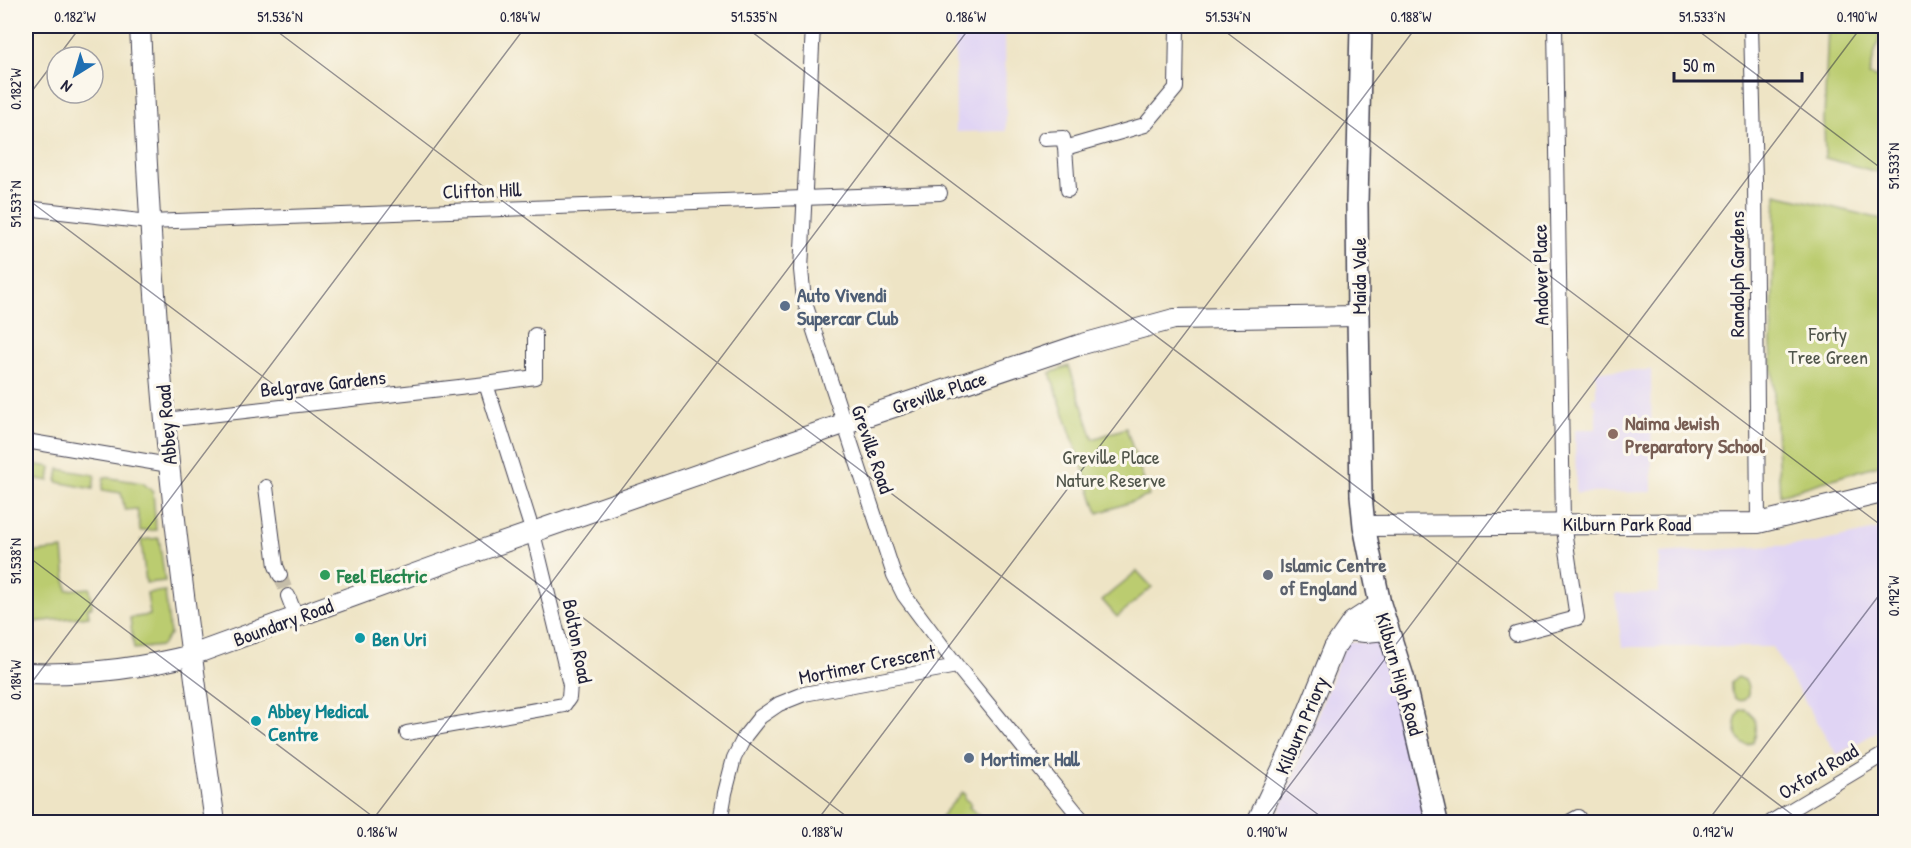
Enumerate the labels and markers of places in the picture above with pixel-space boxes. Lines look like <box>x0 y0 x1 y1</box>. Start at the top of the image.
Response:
place label: Auto Vivendi Supercar Club <box>797 281 899 332</box>
marker: Auto Vivendi Supercar Club <box>778 299 792 313</box>
place label: Naima Jewish Preparatory School <box>1625 409 1765 460</box>
marker: Naima Jewish Preparatory School <box>1606 427 1620 441</box>
place label: Islamic Centre of England <box>1280 551 1387 602</box>
place label: Feel Electric <box>336 562 428 589</box>
marker: Feel Electric <box>318 568 332 582</box>
marker: Islamic Centre of England <box>1261 568 1275 582</box>
place label: Ben Uri <box>372 625 427 652</box>
marker: Ben Uri <box>353 631 367 645</box>
place label: Abbey Medical Centre <box>268 697 369 747</box>
marker: Abbey Medical Centre <box>249 714 263 728</box>
place label: Mortimer Hall <box>981 745 1081 772</box>
marker: Mortimer Hall <box>962 751 976 765</box>

